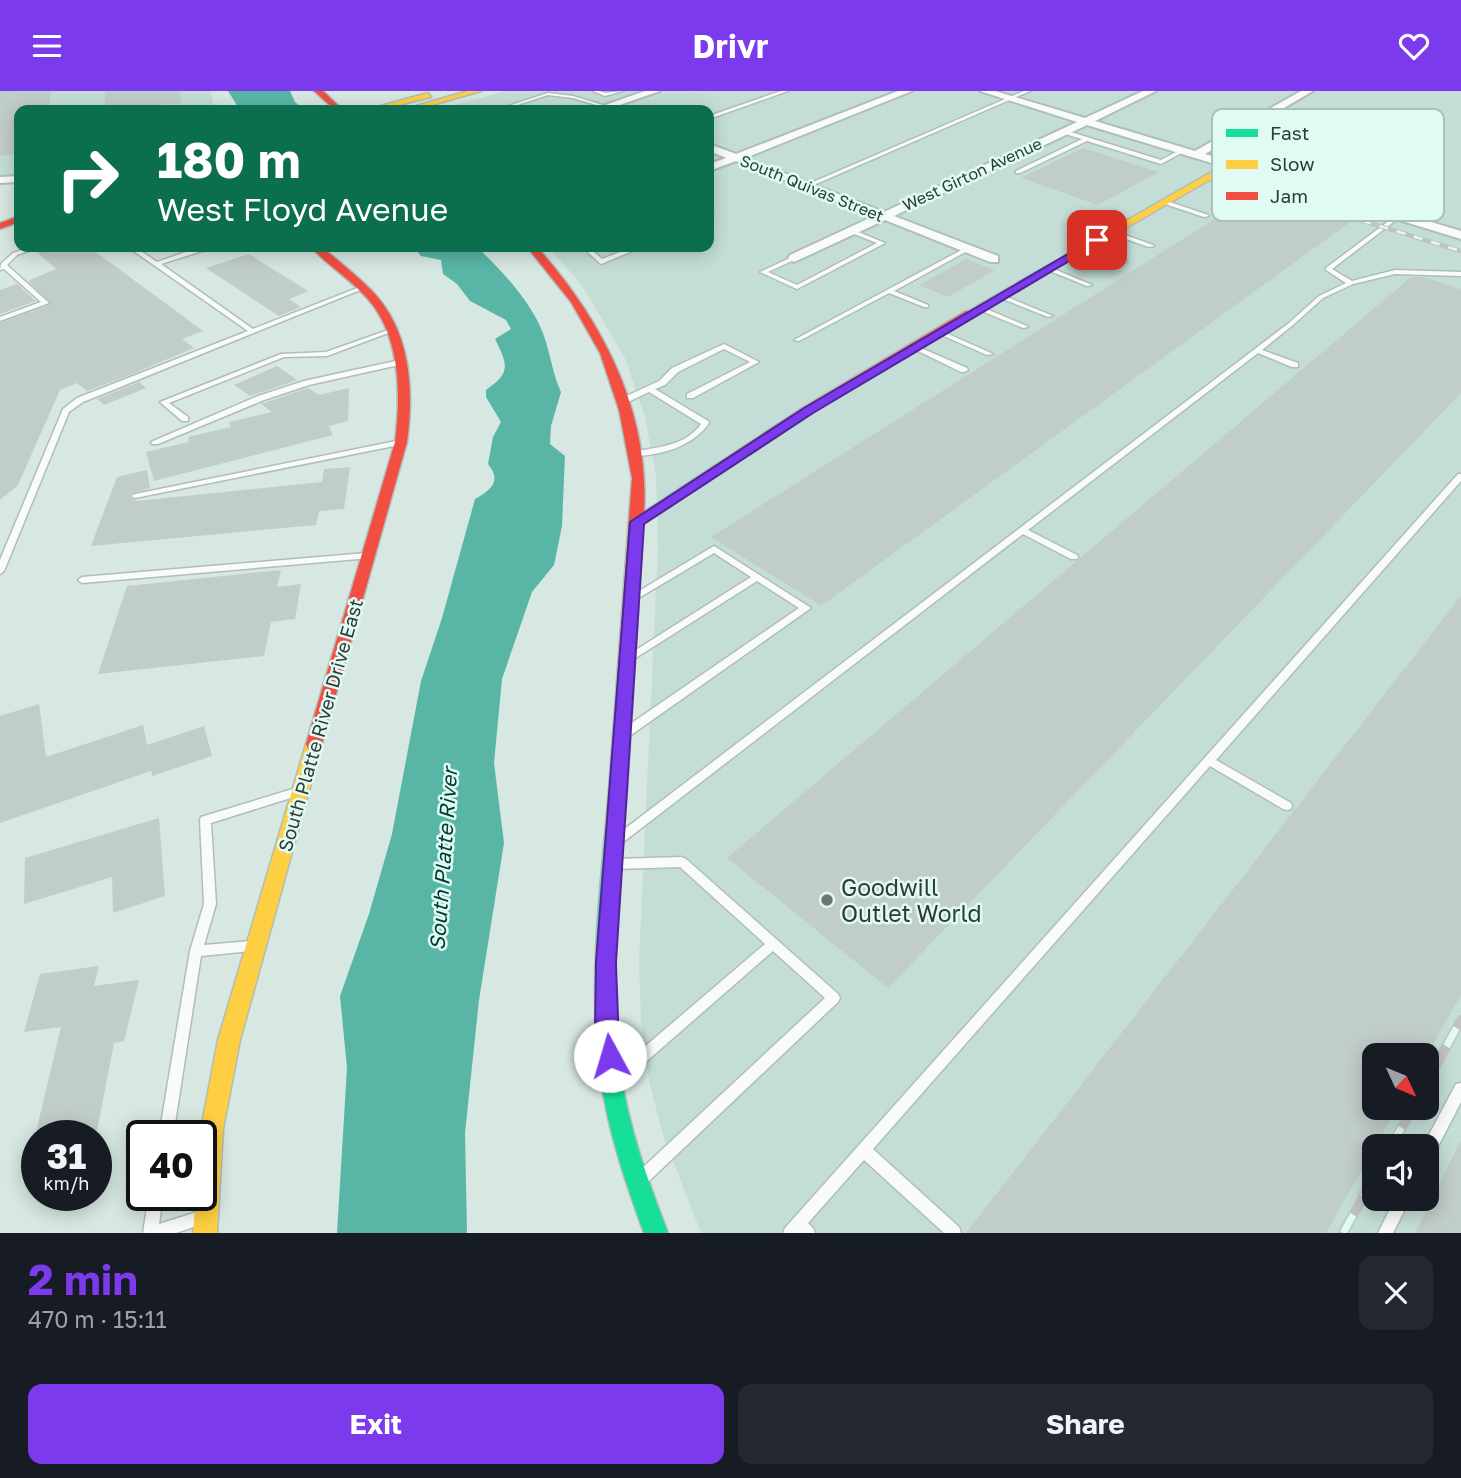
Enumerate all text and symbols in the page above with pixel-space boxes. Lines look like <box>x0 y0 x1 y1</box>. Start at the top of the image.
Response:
icon: menu <box>28 27 66 65</box>
text: Drivr <box>693 27 768 65</box>
icon: heart <box>1395 27 1433 65</box>
legend <box>1212 109 1444 221</box>
text: Fast <box>1270 121 1309 144</box>
text: 180 m <box>157 130 301 189</box>
icon: right <box>42 133 133 224</box>
street label: West Girton Avenue <box>899 133 1045 215</box>
street label: South Quivas Street <box>737 150 887 226</box>
text: Slow <box>1270 152 1315 175</box>
text: Jam <box>1270 184 1308 207</box>
text: West Floyd Avenue <box>157 190 448 228</box>
pin <box>1067 210 1127 270</box>
icon: arrive <box>1078 221 1116 259</box>
street label: South Platte River Drive East <box>273 596 367 854</box>
water label: South Platte River <box>424 764 463 951</box>
place label: Goodwill Outlet World <box>841 873 982 927</box>
marker: Goodwill Outlet World <box>819 892 835 908</box>
position arrow <box>573 1019 647 1093</box>
north arrow <box>1362 1043 1438 1120</box>
map controls <box>1362 1043 1439 1211</box>
speed limit sign: 40 <box>126 1120 217 1211</box>
button: sound <box>1362 1134 1439 1211</box>
text: 31 <box>47 1135 86 1177</box>
text: km/h <box>44 1172 89 1194</box>
text: 2 min <box>28 1254 138 1304</box>
button: close <box>1359 1256 1433 1330</box>
text: 470 m · 15:11 <box>28 1305 167 1333</box>
button: Exit <box>28 1384 724 1464</box>
button: Share <box>738 1384 1433 1464</box>

